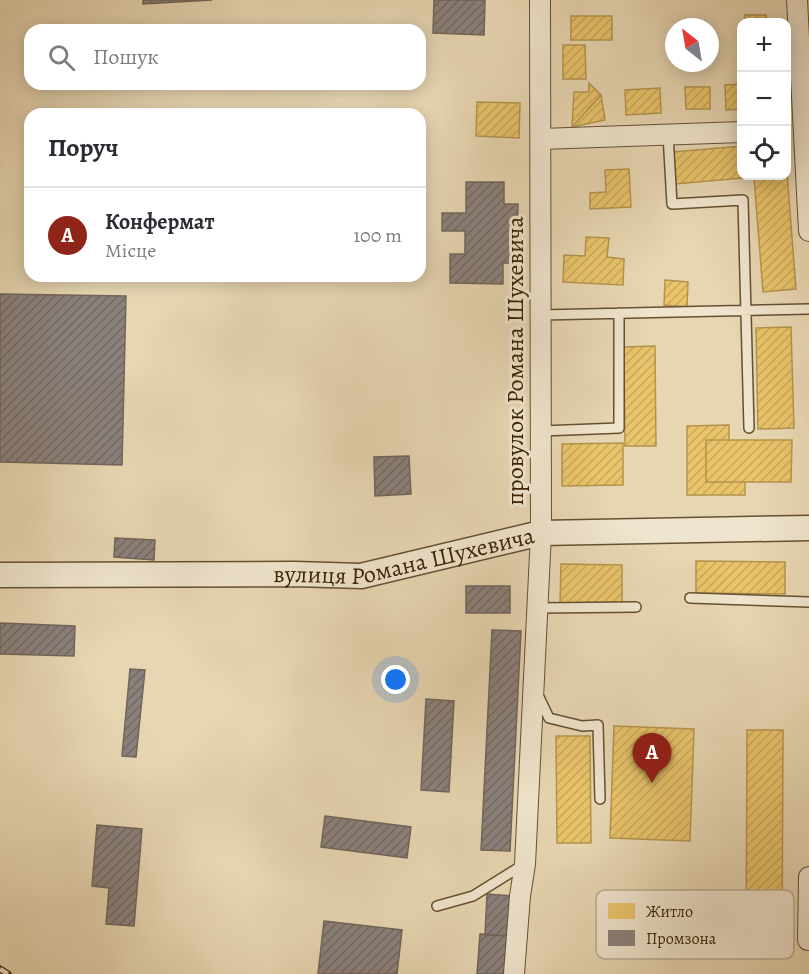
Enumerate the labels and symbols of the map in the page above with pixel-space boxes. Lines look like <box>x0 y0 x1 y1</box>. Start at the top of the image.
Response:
north arrow <box>665 18 719 72</box>
street label: провулок Романа Шухевича <box>499 216 531 506</box>
street label: вулиця Романа Шухевича <box>273 519 538 592</box>
your location <box>381 665 410 694</box>
pin: A <box>632 734 672 783</box>
legend <box>596 890 794 959</box>
text: Житло <box>646 901 693 923</box>
text: Промзона <box>646 928 717 950</box>

